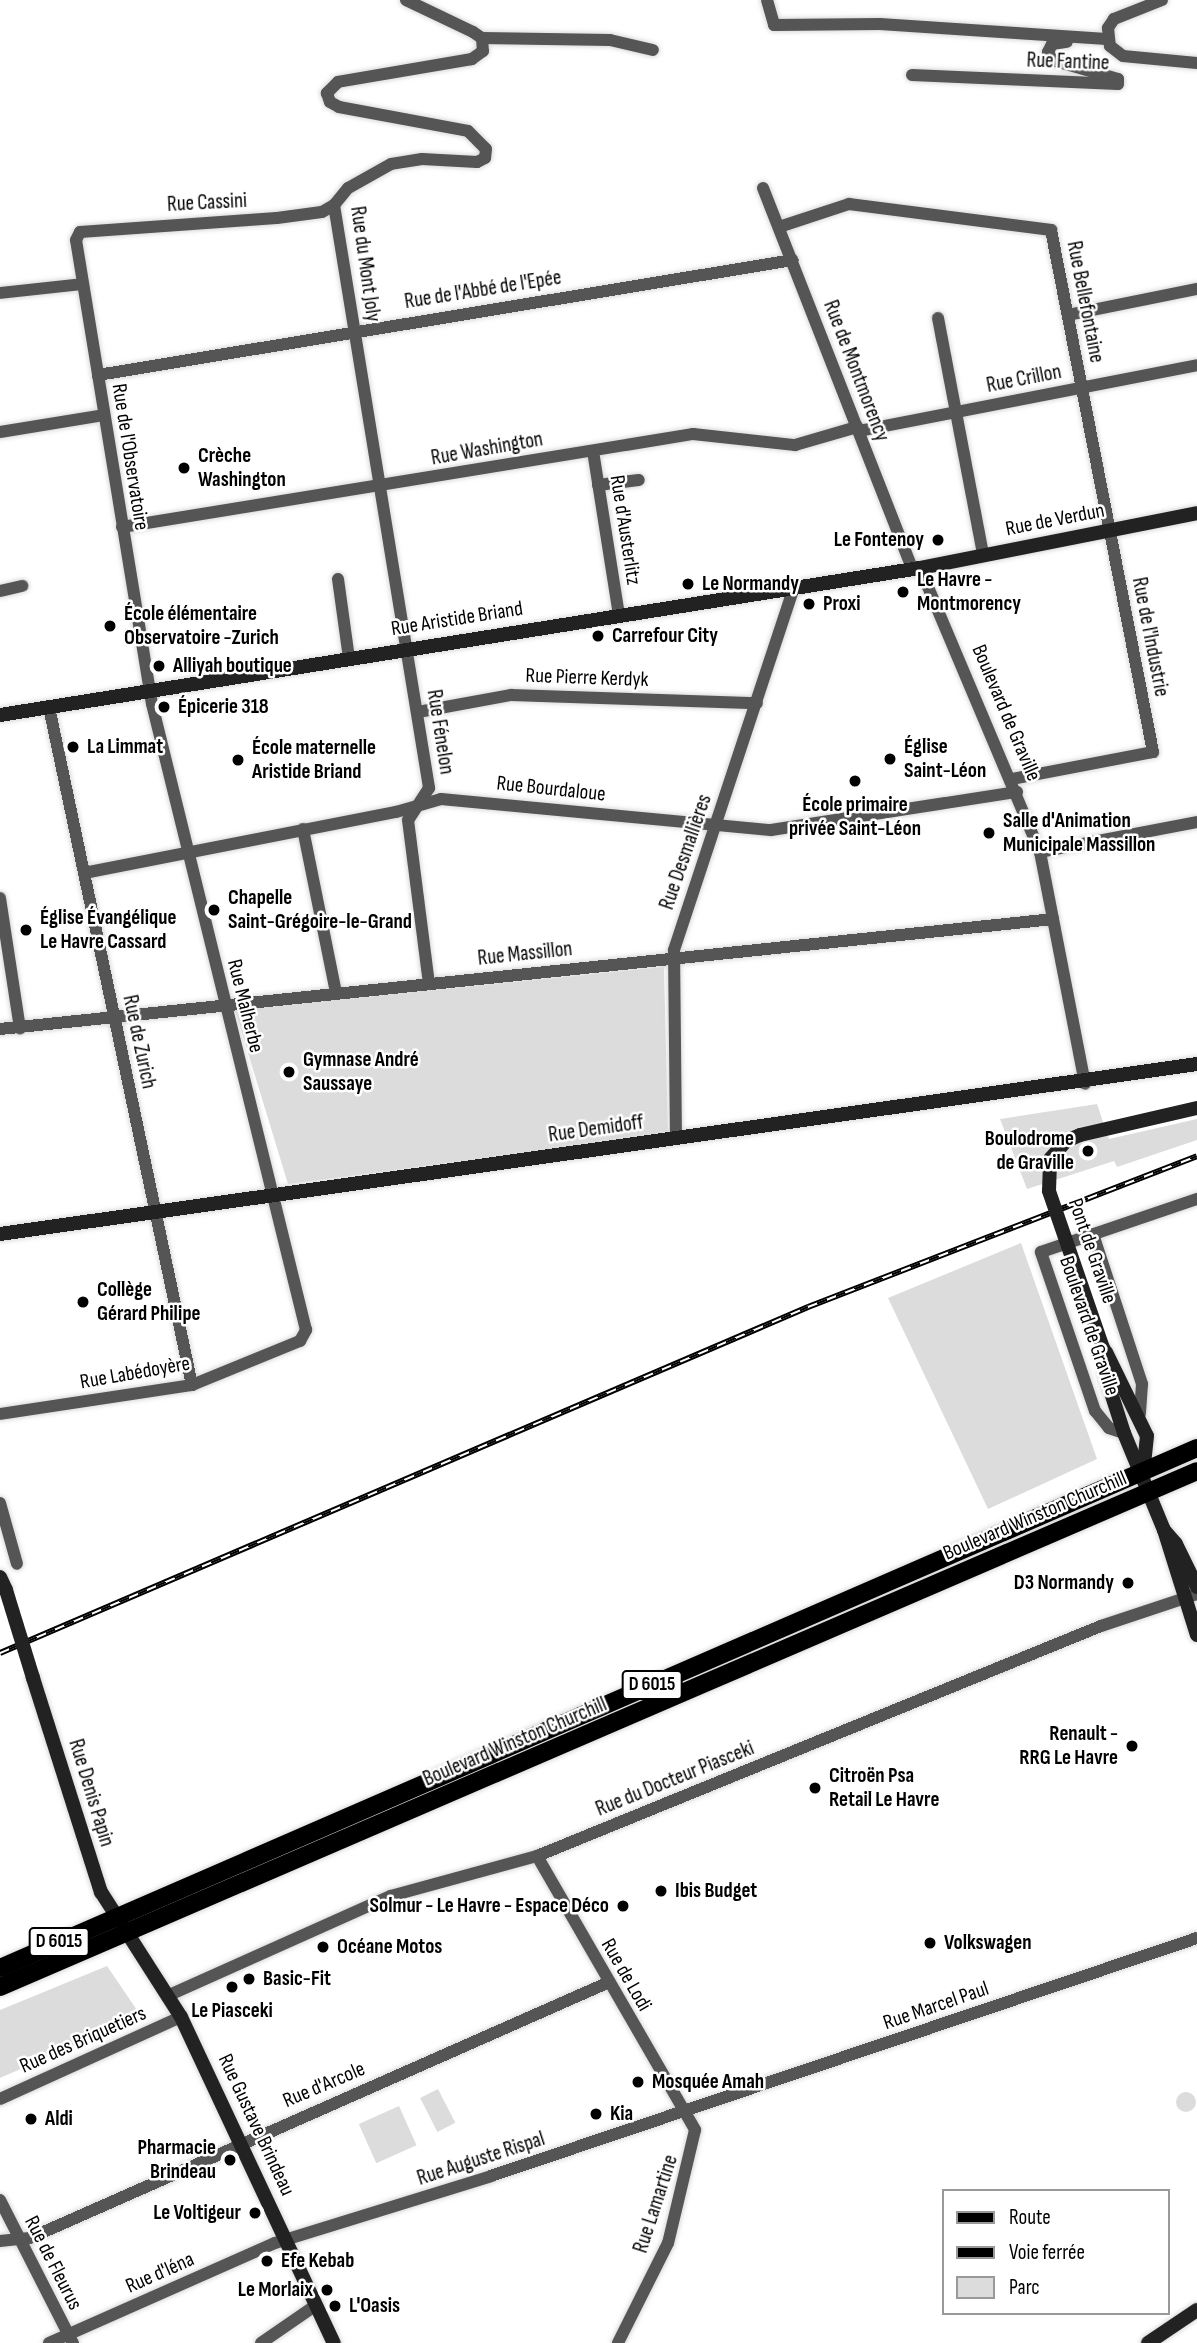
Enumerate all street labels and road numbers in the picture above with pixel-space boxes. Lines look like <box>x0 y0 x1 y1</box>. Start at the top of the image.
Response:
street label: Rue Fantine <box>1026 48 1110 76</box>
street label: Rue Cassini <box>166 188 248 218</box>
street label: Rue du Mont Joly <box>344 205 386 323</box>
street label: Rue Bellefontaine <box>1061 239 1109 365</box>
street label: Rue de l'Abbé de l'Epée <box>403 265 563 315</box>
street label: Rue de Montmorency <box>817 297 895 445</box>
street label: Rue Crillon <box>984 359 1064 399</box>
street label: Rue de l'Observatoire <box>106 382 154 532</box>
street label: Rue Washington <box>429 427 545 471</box>
street label: Rue d'Austerlitz <box>604 473 646 587</box>
street label: Rue de Verdun <box>1003 498 1107 542</box>
street label: Rue de l'Industrie <box>1126 575 1174 699</box>
street label: Rue Aristide Briand <box>389 596 525 642</box>
street label: Boulevard de Graville <box>966 641 1046 785</box>
street label: Rue Pierre Kerdyk <box>525 663 649 693</box>
street label: Rue Fénelon <box>421 688 459 776</box>
street label: Rue Bourdaloue <box>495 771 607 807</box>
street label: Rue Desmallières <box>654 791 718 913</box>
street label: Rue Massillon <box>476 936 574 972</box>
street label: Rue Malherbe <box>221 957 269 1055</box>
street label: Rue de Zurich <box>117 993 161 1091</box>
street label: Rue Demidoff <box>547 1110 645 1148</box>
street label: Pont de Graville <box>1062 1195 1122 1307</box>
street label: Boulevard de Graville <box>1053 1253 1125 1399</box>
street label: Rue Labédoyère <box>78 1351 192 1395</box>
street label: Boulevard Winston Churchill <box>939 1466 1131 1566</box>
road number: D 6015 <box>620 1670 684 1700</box>
street label: Boulevard Winston Churchill <box>419 1692 611 1792</box>
street label: Rue Denis Papin <box>63 1736 119 1850</box>
street label: Rue du Docteur Piasceki <box>592 1736 758 1822</box>
road number: D 6015 <box>28 1926 90 1958</box>
street label: Rue de Lodi <box>595 1934 657 2016</box>
street label: Rue Marcel Paul <box>880 1976 992 2036</box>
street label: Rue des Briquetiers <box>16 2001 150 2079</box>
street label: Rue Gustave Brindeau <box>212 2050 300 2200</box>
street label: Rue d'Arcole <box>279 2056 369 2114</box>
street label: Rue Auguste Rispal <box>414 2127 548 2191</box>
street label: Rue Lamartine <box>628 2152 684 2256</box>
street label: Rue de Fleurus <box>19 2212 87 2314</box>
street label: Rue d'Iéna <box>122 2247 198 2299</box>

